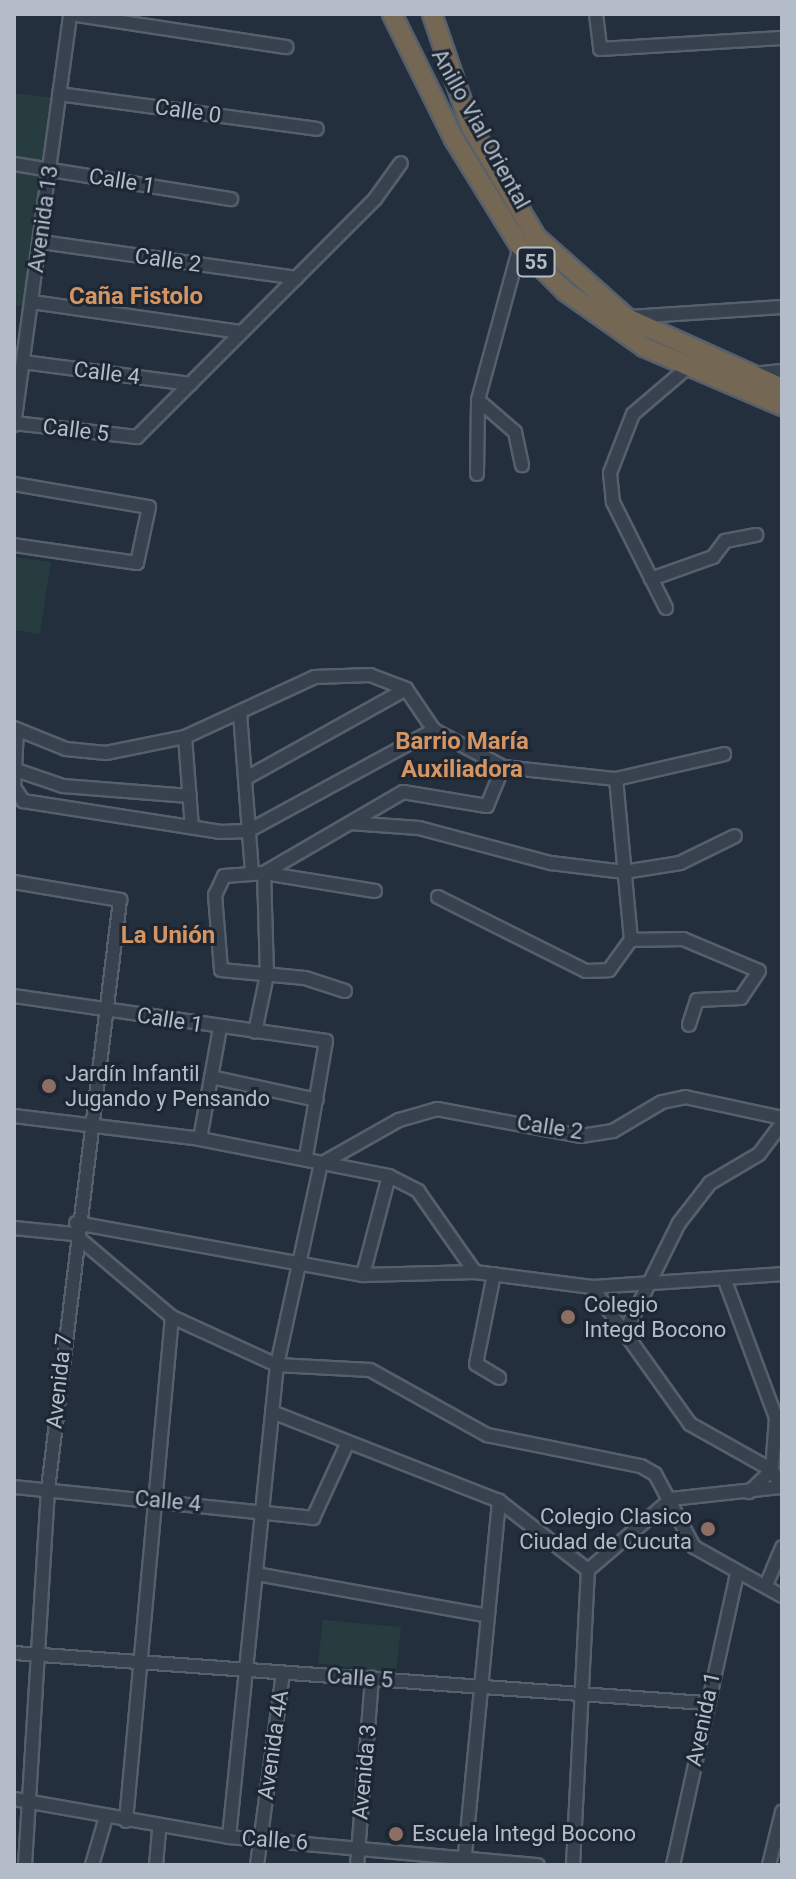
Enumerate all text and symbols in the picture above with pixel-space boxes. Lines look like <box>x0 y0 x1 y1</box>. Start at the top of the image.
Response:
street label: Anillo Vial Oriental <box>426 44 536 214</box>
street label: Calle 0 <box>153 93 223 129</box>
street label: Calle 1 <box>87 163 157 199</box>
street label: Avenida 13 <box>22 164 64 274</box>
street label: Calle 2 <box>133 242 203 278</box>
road number: 55 <box>516 246 556 278</box>
district label: Caña Fistolo <box>69 283 203 311</box>
street label: Calle 4 <box>72 356 142 390</box>
street label: Calle 5 <box>41 413 111 447</box>
district label: Barrio María Auxiliadora <box>395 728 529 784</box>
district label: La Unión <box>121 922 215 950</box>
street label: Calle 1 <box>135 1002 205 1038</box>
place label: Jardín Infantil Jugando y Pensando <box>65 1060 270 1112</box>
marker: Jardín Infantil Jugando y Pensando <box>40 1077 58 1095</box>
street label: Calle 2 <box>515 1109 585 1145</box>
place label: Colegio Integd Bocono <box>584 1291 726 1342</box>
marker: Colegio Integd Bocono <box>559 1308 577 1326</box>
street label: Avenida 7 <box>41 1332 77 1430</box>
street label: Calle 4 <box>134 1485 202 1517</box>
place label: Colegio Clasico Ciudad de Cucuta <box>519 1503 692 1554</box>
marker: Colegio Clasico Ciudad de Cucuta <box>699 1520 717 1538</box>
street label: Calle 5 <box>326 1663 394 1693</box>
street label: Avenida 1 <box>680 1669 726 1769</box>
street label: Avenida 4A <box>252 1689 294 1801</box>
street label: Avenida 3 <box>347 1723 381 1821</box>
place label: Escuela Integd Bocono <box>412 1821 636 1847</box>
street label: Calle 6 <box>241 1825 309 1855</box>
marker: Escuela Integd Bocono <box>387 1825 405 1843</box>

